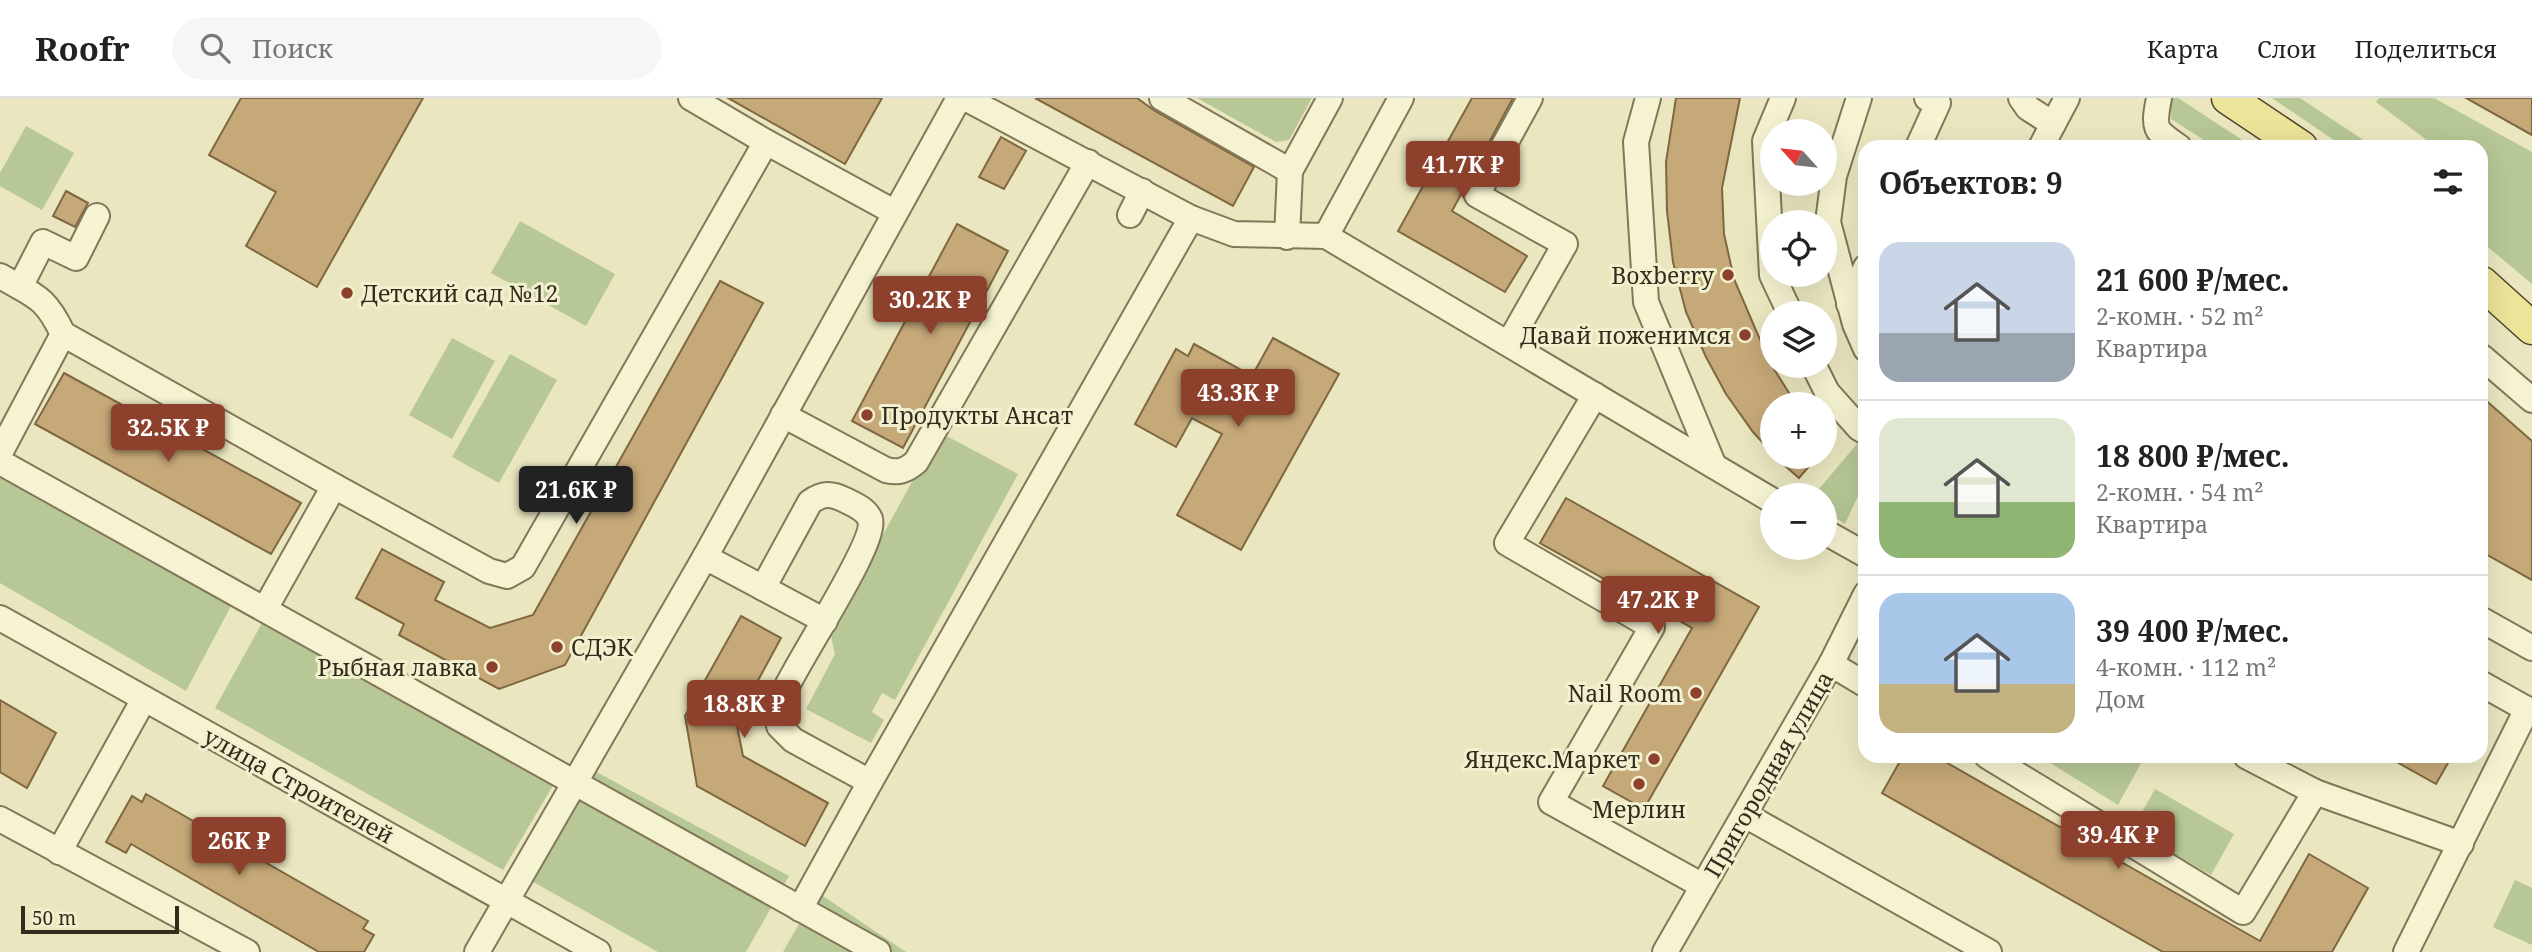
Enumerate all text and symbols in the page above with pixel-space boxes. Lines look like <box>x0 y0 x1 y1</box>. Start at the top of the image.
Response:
search box <box>172 17 662 80</box>
text: Roofr <box>35 26 130 71</box>
icon: search <box>196 29 234 67</box>
text: Поиск <box>252 30 333 66</box>
text: Карта <box>2147 32 2219 65</box>
text: Слои <box>2257 32 2317 65</box>
text: Поделиться <box>2355 32 2497 65</box>
north arrow <box>1760 119 1838 196</box>
map controls <box>1760 119 1837 560</box>
pin: 41.7K ₽ <box>1398 141 1528 201</box>
text: 41.7K ₽ <box>1422 148 1504 180</box>
text: Объектов: 9 <box>1879 162 2063 203</box>
icon: filters <box>2429 163 2467 201</box>
button: locate <box>1760 210 1837 287</box>
place label: Boxberry <box>1611 259 1714 291</box>
text: 21 600 ₽/мес. <box>2096 259 2290 300</box>
marker: Boxberry <box>1720 267 1736 283</box>
icon: home <box>1935 270 2019 354</box>
pin: 30.2K ₽ <box>865 276 995 336</box>
place label: Детский сад №12 <box>361 277 558 309</box>
text: 30.2K ₽ <box>889 283 971 315</box>
marker: Детский сад №12 <box>339 285 355 301</box>
text: 2-комн. · 52 m² <box>2096 300 2263 332</box>
button: layers <box>1760 301 1837 378</box>
place label: Давай поженимся <box>1520 319 1731 351</box>
marker: Давай поженимся <box>1737 327 1753 343</box>
text: Квартира <box>2096 332 2208 364</box>
pin: 43.3K ₽ <box>1173 370 1303 429</box>
text: 43.3K ₽ <box>1197 376 1279 408</box>
button: + <box>1760 392 1837 469</box>
place label: Продукты Ансат <box>881 399 1073 431</box>
pin: 32.5K ₽ <box>103 404 233 464</box>
marker: Продукты Ансат <box>859 407 875 423</box>
text: 32.5K ₽ <box>127 411 209 443</box>
text: 18 800 ₽/мес. <box>2096 435 2290 476</box>
icon: home <box>1935 446 2019 530</box>
pin: 21.6K ₽ <box>511 466 641 526</box>
text: 21.6K ₽ <box>535 473 617 505</box>
text: 2-комн. · 54 m² <box>2096 476 2263 508</box>
button: − <box>1760 483 1837 560</box>
text: Квартира <box>2096 508 2208 540</box>
pin: 47.2K ₽ <box>1593 576 1723 636</box>
text: 47.2K ₽ <box>1617 583 1699 615</box>
text: 39 400 ₽/мес. <box>2096 610 2290 651</box>
icon: home <box>1935 621 2019 705</box>
place label: СДЭК <box>571 631 634 663</box>
marker: СДЭК <box>549 639 565 655</box>
place label: Рыбная лавка <box>317 651 478 683</box>
text: 4-комн. · 112 m² <box>2096 651 2276 683</box>
marker: Рыбная лавка <box>484 659 500 675</box>
street label: Пригородная улица <box>1696 665 1840 883</box>
place label: Nail Room <box>1568 677 1682 709</box>
pin: 18.8K ₽ <box>679 680 809 740</box>
text: Дом <box>2096 683 2145 715</box>
marker: Nail Room <box>1688 685 1704 701</box>
text: 18.8K ₽ <box>703 687 785 719</box>
street label: улица Строителей <box>198 719 400 851</box>
place label: Яндекс.Маркет <box>1463 743 1640 775</box>
marker: Яндекс.Маркет <box>1646 751 1662 767</box>
marker: Мерлин <box>1631 776 1647 792</box>
place label: Мерлин <box>1592 793 1686 825</box>
pin: 39.4K ₽ <box>2053 812 2183 871</box>
pin: 26K ₽ <box>190 818 288 877</box>
text: 39.4K ₽ <box>2077 818 2159 850</box>
text: 26K ₽ <box>208 824 270 856</box>
scale bar <box>21 903 178 935</box>
text: 50 m <box>32 905 76 931</box>

